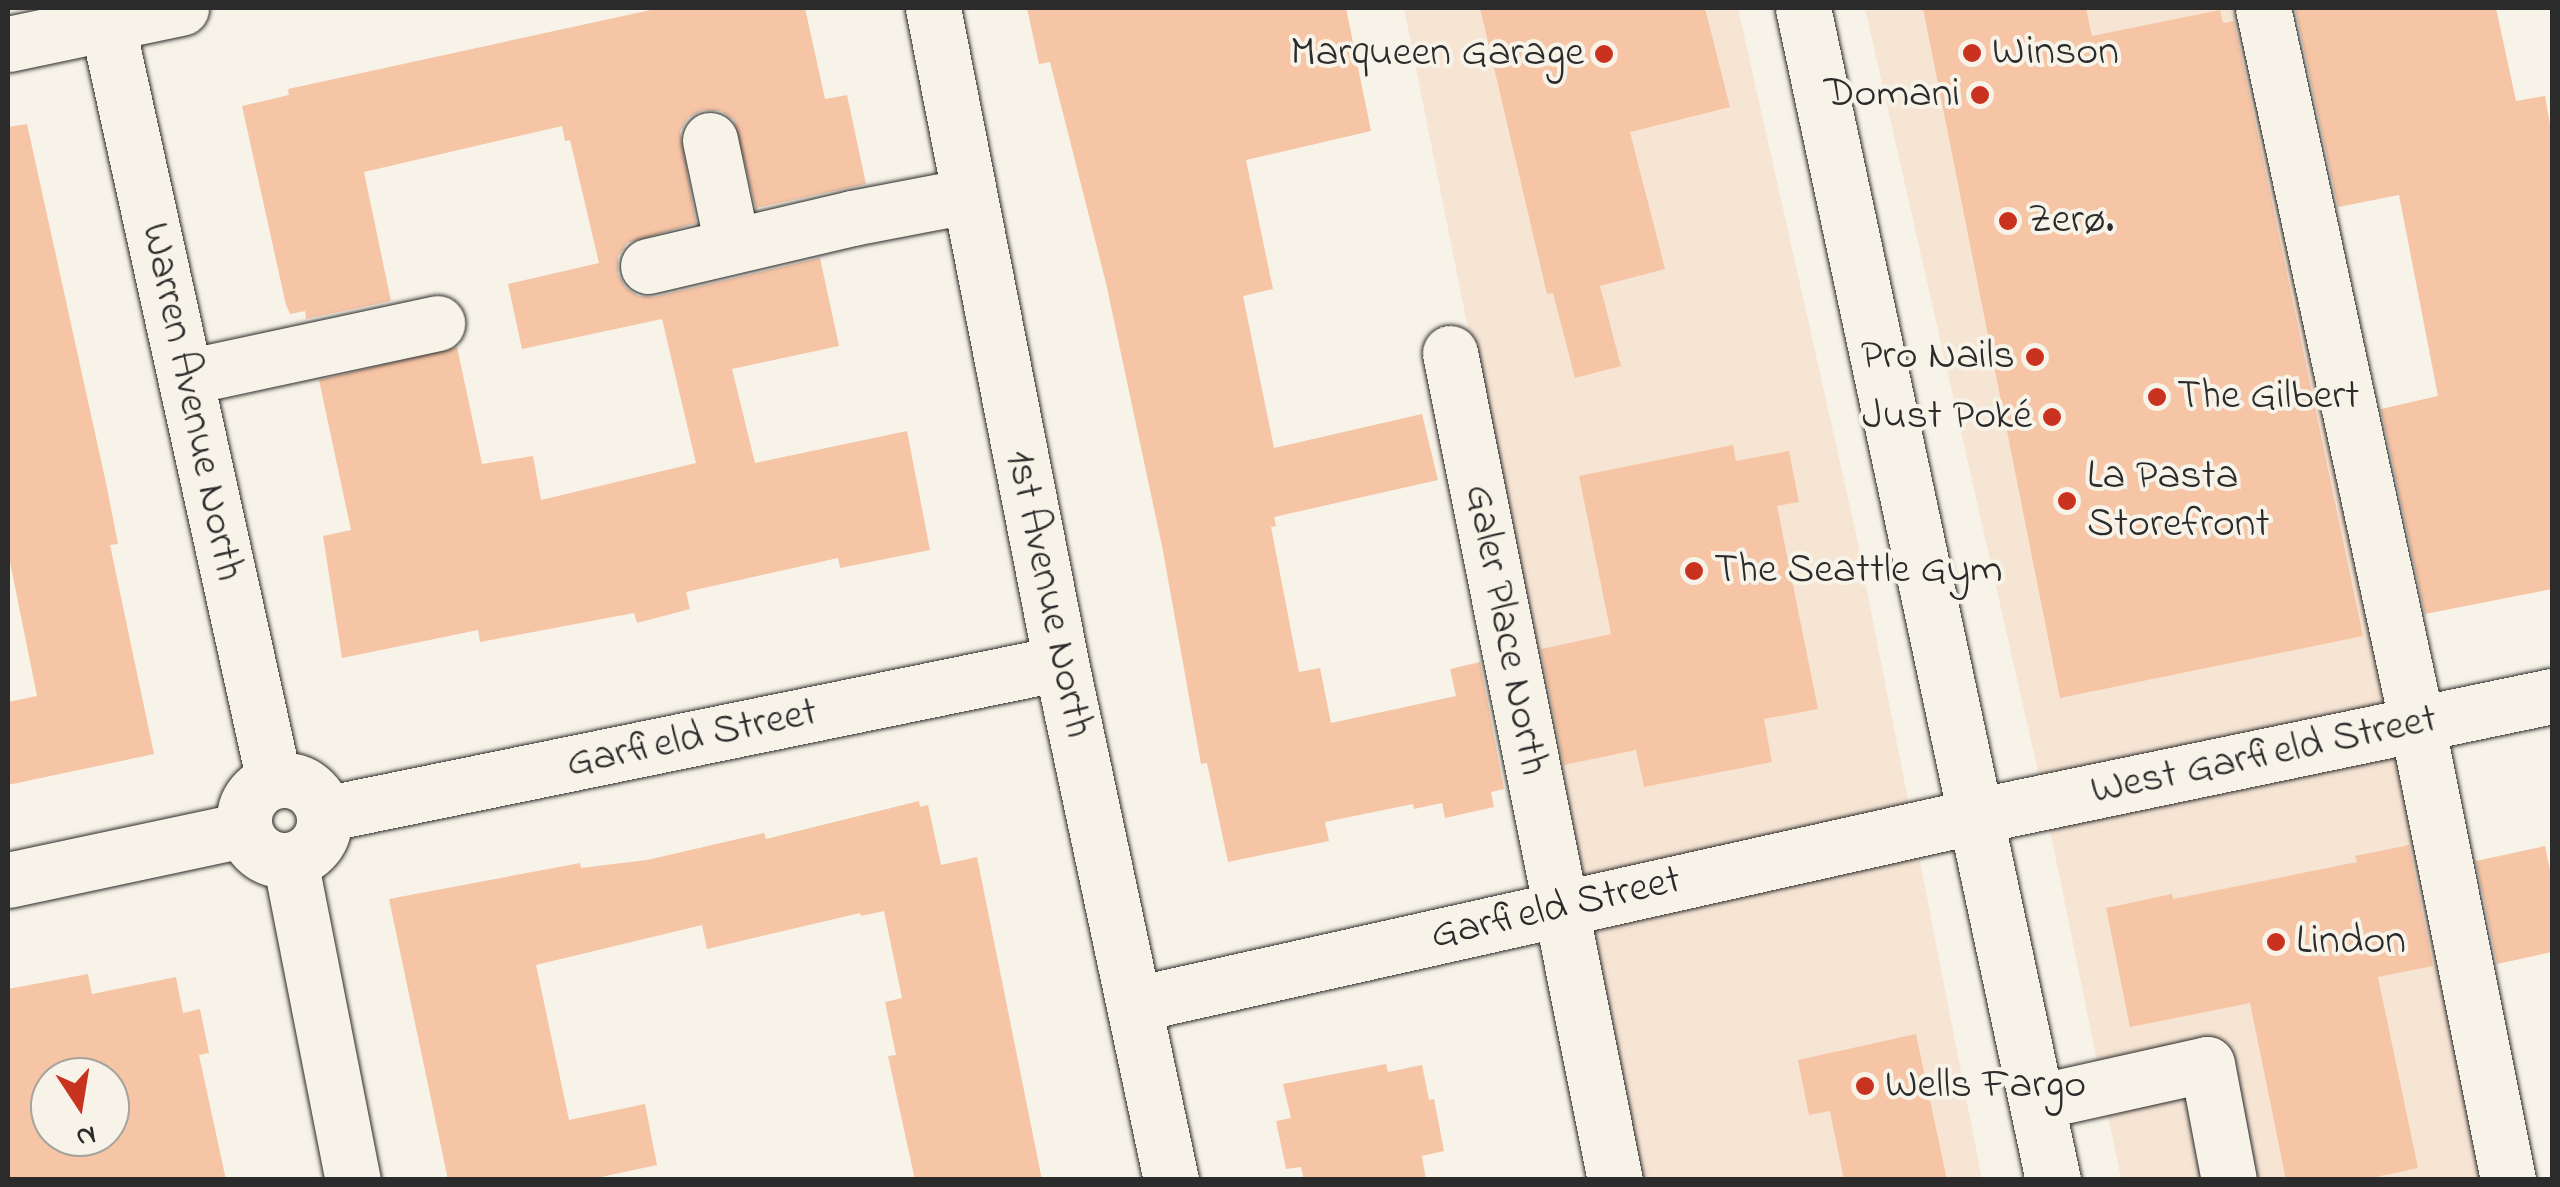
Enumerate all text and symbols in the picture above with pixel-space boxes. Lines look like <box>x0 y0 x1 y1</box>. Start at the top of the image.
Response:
place label: Winson <box>1992 28 2119 78</box>
place label: Marqueen Garage <box>1290 29 1584 79</box>
marker: Winson <box>1961 42 1983 64</box>
marker: Marqueen Garage <box>1593 43 1615 65</box>
place label: Domani <box>1824 70 1960 120</box>
marker: Domani <box>1969 84 1991 106</box>
place label: Zerø. <box>2028 196 2114 246</box>
marker: Zerø. <box>1997 210 2019 232</box>
street label: Warren Avenue North <box>128 218 254 586</box>
place label: Pro Nails <box>1861 332 2015 382</box>
marker: Pro Nails <box>2024 346 2046 368</box>
place label: The Gilbert <box>2177 372 2359 422</box>
marker: The Gilbert <box>2146 386 2168 408</box>
place label: Just Poké <box>1862 392 2032 442</box>
marker: Just Poké <box>2041 406 2063 428</box>
street label: 1st Avenue North <box>993 446 1103 742</box>
place label: La Pasta Storefront <box>2087 452 2270 550</box>
street label: Galer Place North <box>1452 480 1558 780</box>
marker: La Pasta Storefront <box>2056 490 2078 512</box>
place label: The Seattle Gym <box>1714 546 2003 596</box>
marker: The Seattle Gym <box>1683 560 1705 582</box>
street label: Garfield Street <box>562 688 822 790</box>
street label: West Garfield Street <box>2086 695 2442 817</box>
street label: Garfield Street <box>1426 856 1686 962</box>
place label: Lindon <box>2296 917 2406 967</box>
marker: Lindon <box>2265 931 2287 953</box>
north arrow <box>30 1057 130 1157</box>
place label: Wells Fargo <box>1885 1061 2086 1111</box>
marker: Wells Fargo <box>1854 1075 1876 1097</box>
text: N <box>72 1113 99 1157</box>

